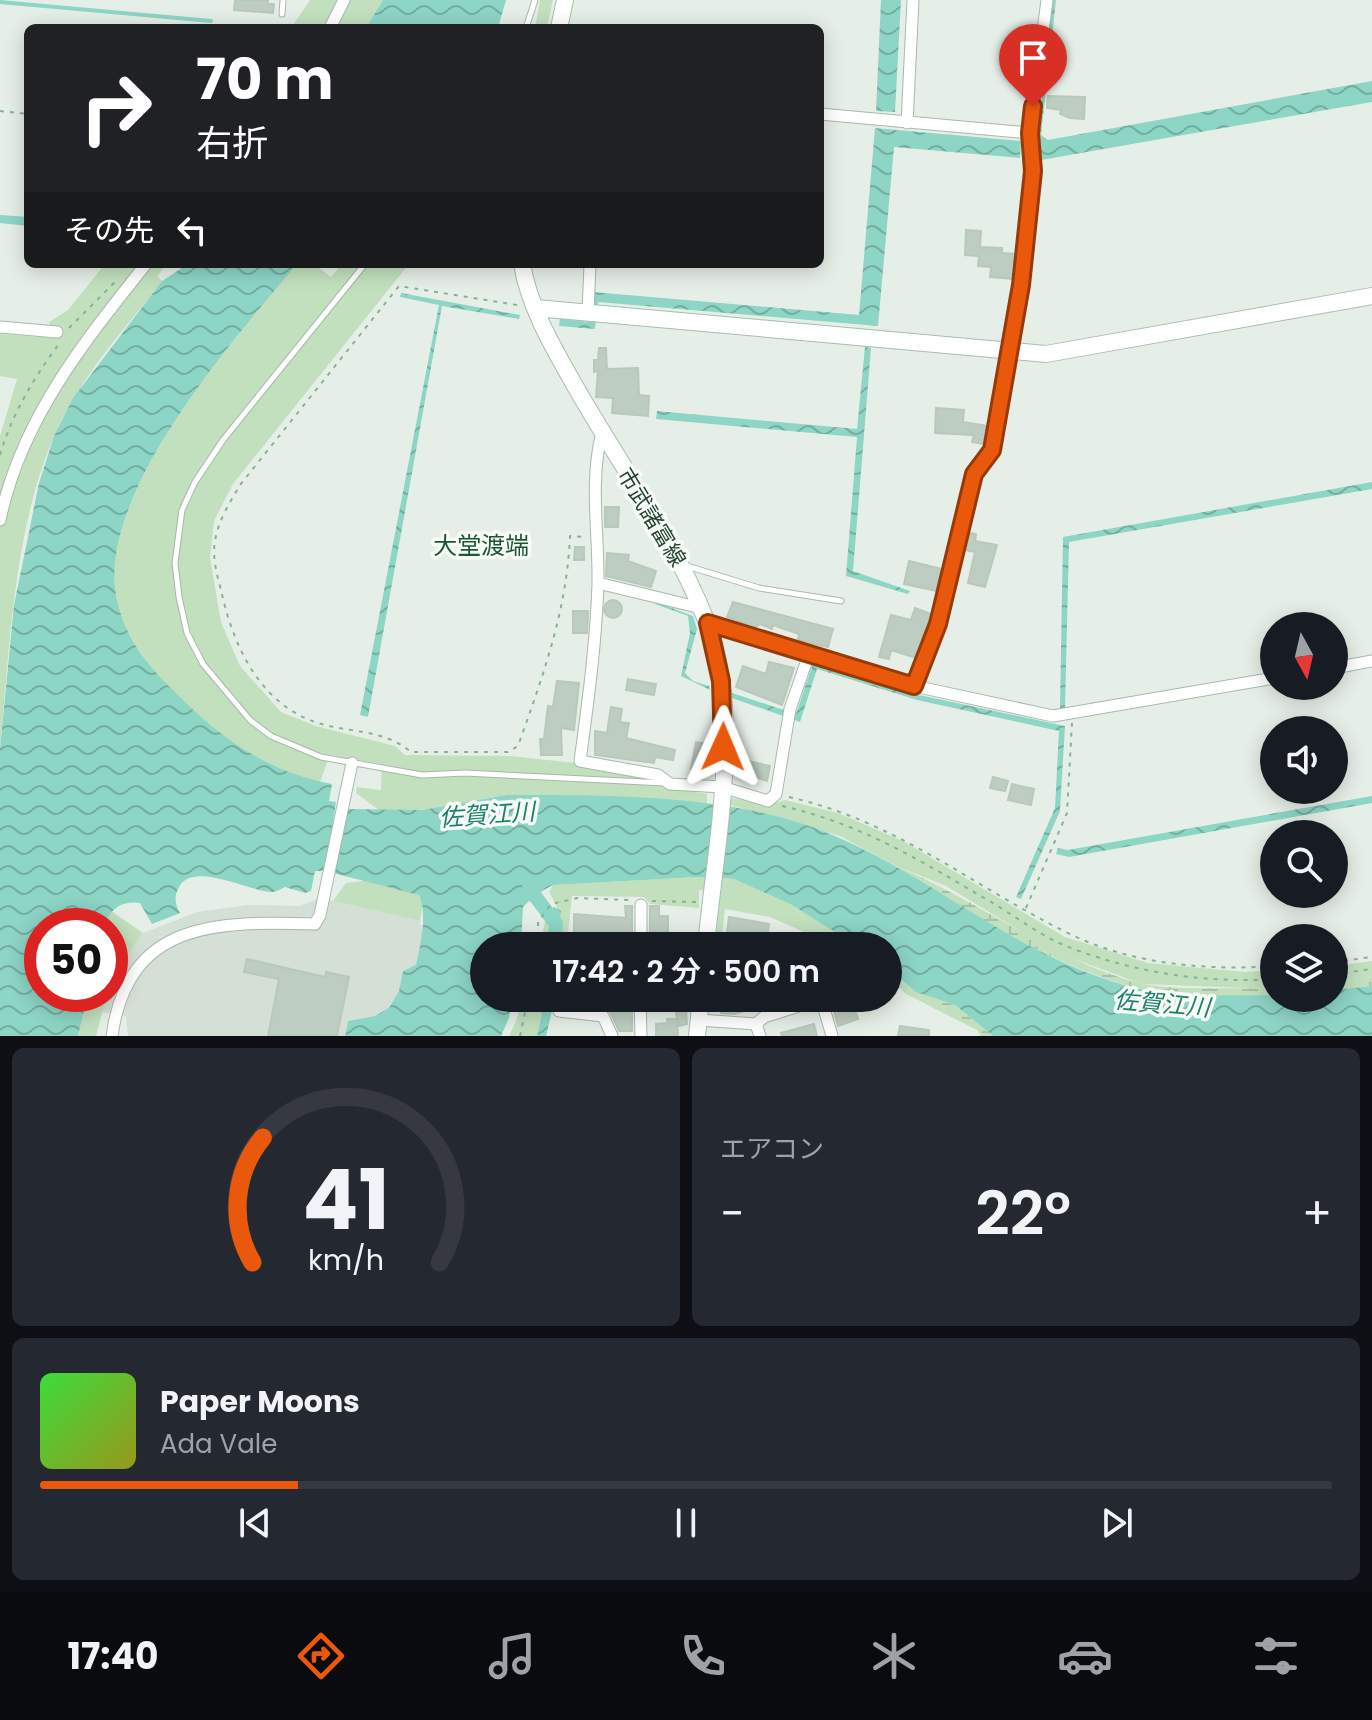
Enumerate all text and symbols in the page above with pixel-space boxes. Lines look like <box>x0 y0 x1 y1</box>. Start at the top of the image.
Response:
pin <box>999 24 1067 106</box>
icon: arrive <box>1011 36 1055 80</box>
text: 70 m <box>196 40 334 119</box>
icon: right <box>64 56 168 160</box>
text: 右折 <box>196 118 268 169</box>
icon: left <box>170 208 214 252</box>
text: その先 <box>64 209 154 252</box>
street label: 市武諸富線 <box>610 462 693 572</box>
district label: 大堂渡端 <box>433 529 529 562</box>
north arrow <box>1260 612 1348 700</box>
map controls <box>1260 612 1348 1012</box>
position arrow <box>681 705 765 789</box>
button: sound <box>1260 716 1348 804</box>
water label: 佐賀江川 <box>438 794 539 834</box>
button: search <box>1260 820 1348 908</box>
speed limit sign: 50 <box>24 908 128 1012</box>
button: layers <box>1260 924 1348 1012</box>
text: 17:42 · 2 分 · 500 m <box>552 950 820 993</box>
water label: 佐賀江川 <box>1113 983 1214 1024</box>
text: エアコン <box>720 1131 824 1167</box>
text: 41 <box>302 1142 390 1258</box>
text: 22° <box>975 1172 1071 1256</box>
text: − <box>720 1183 744 1244</box>
text: + <box>1302 1183 1332 1244</box>
text: km/h <box>308 1240 384 1280</box>
text: Paper Moons <box>160 1380 360 1423</box>
text: Ada Vale <box>160 1426 277 1462</box>
icon: previous <box>233 1501 277 1545</box>
icon: pause <box>664 1501 708 1545</box>
icon: next <box>1095 1501 1139 1545</box>
icon: directions <box>293 1628 349 1684</box>
icon: music <box>484 1628 540 1684</box>
icon: phone <box>675 1628 731 1684</box>
icon: climate <box>866 1628 922 1684</box>
icon: car <box>1057 1628 1113 1684</box>
icon: filters <box>1248 1628 1304 1684</box>
text: 17:40 <box>68 1631 158 1682</box>

